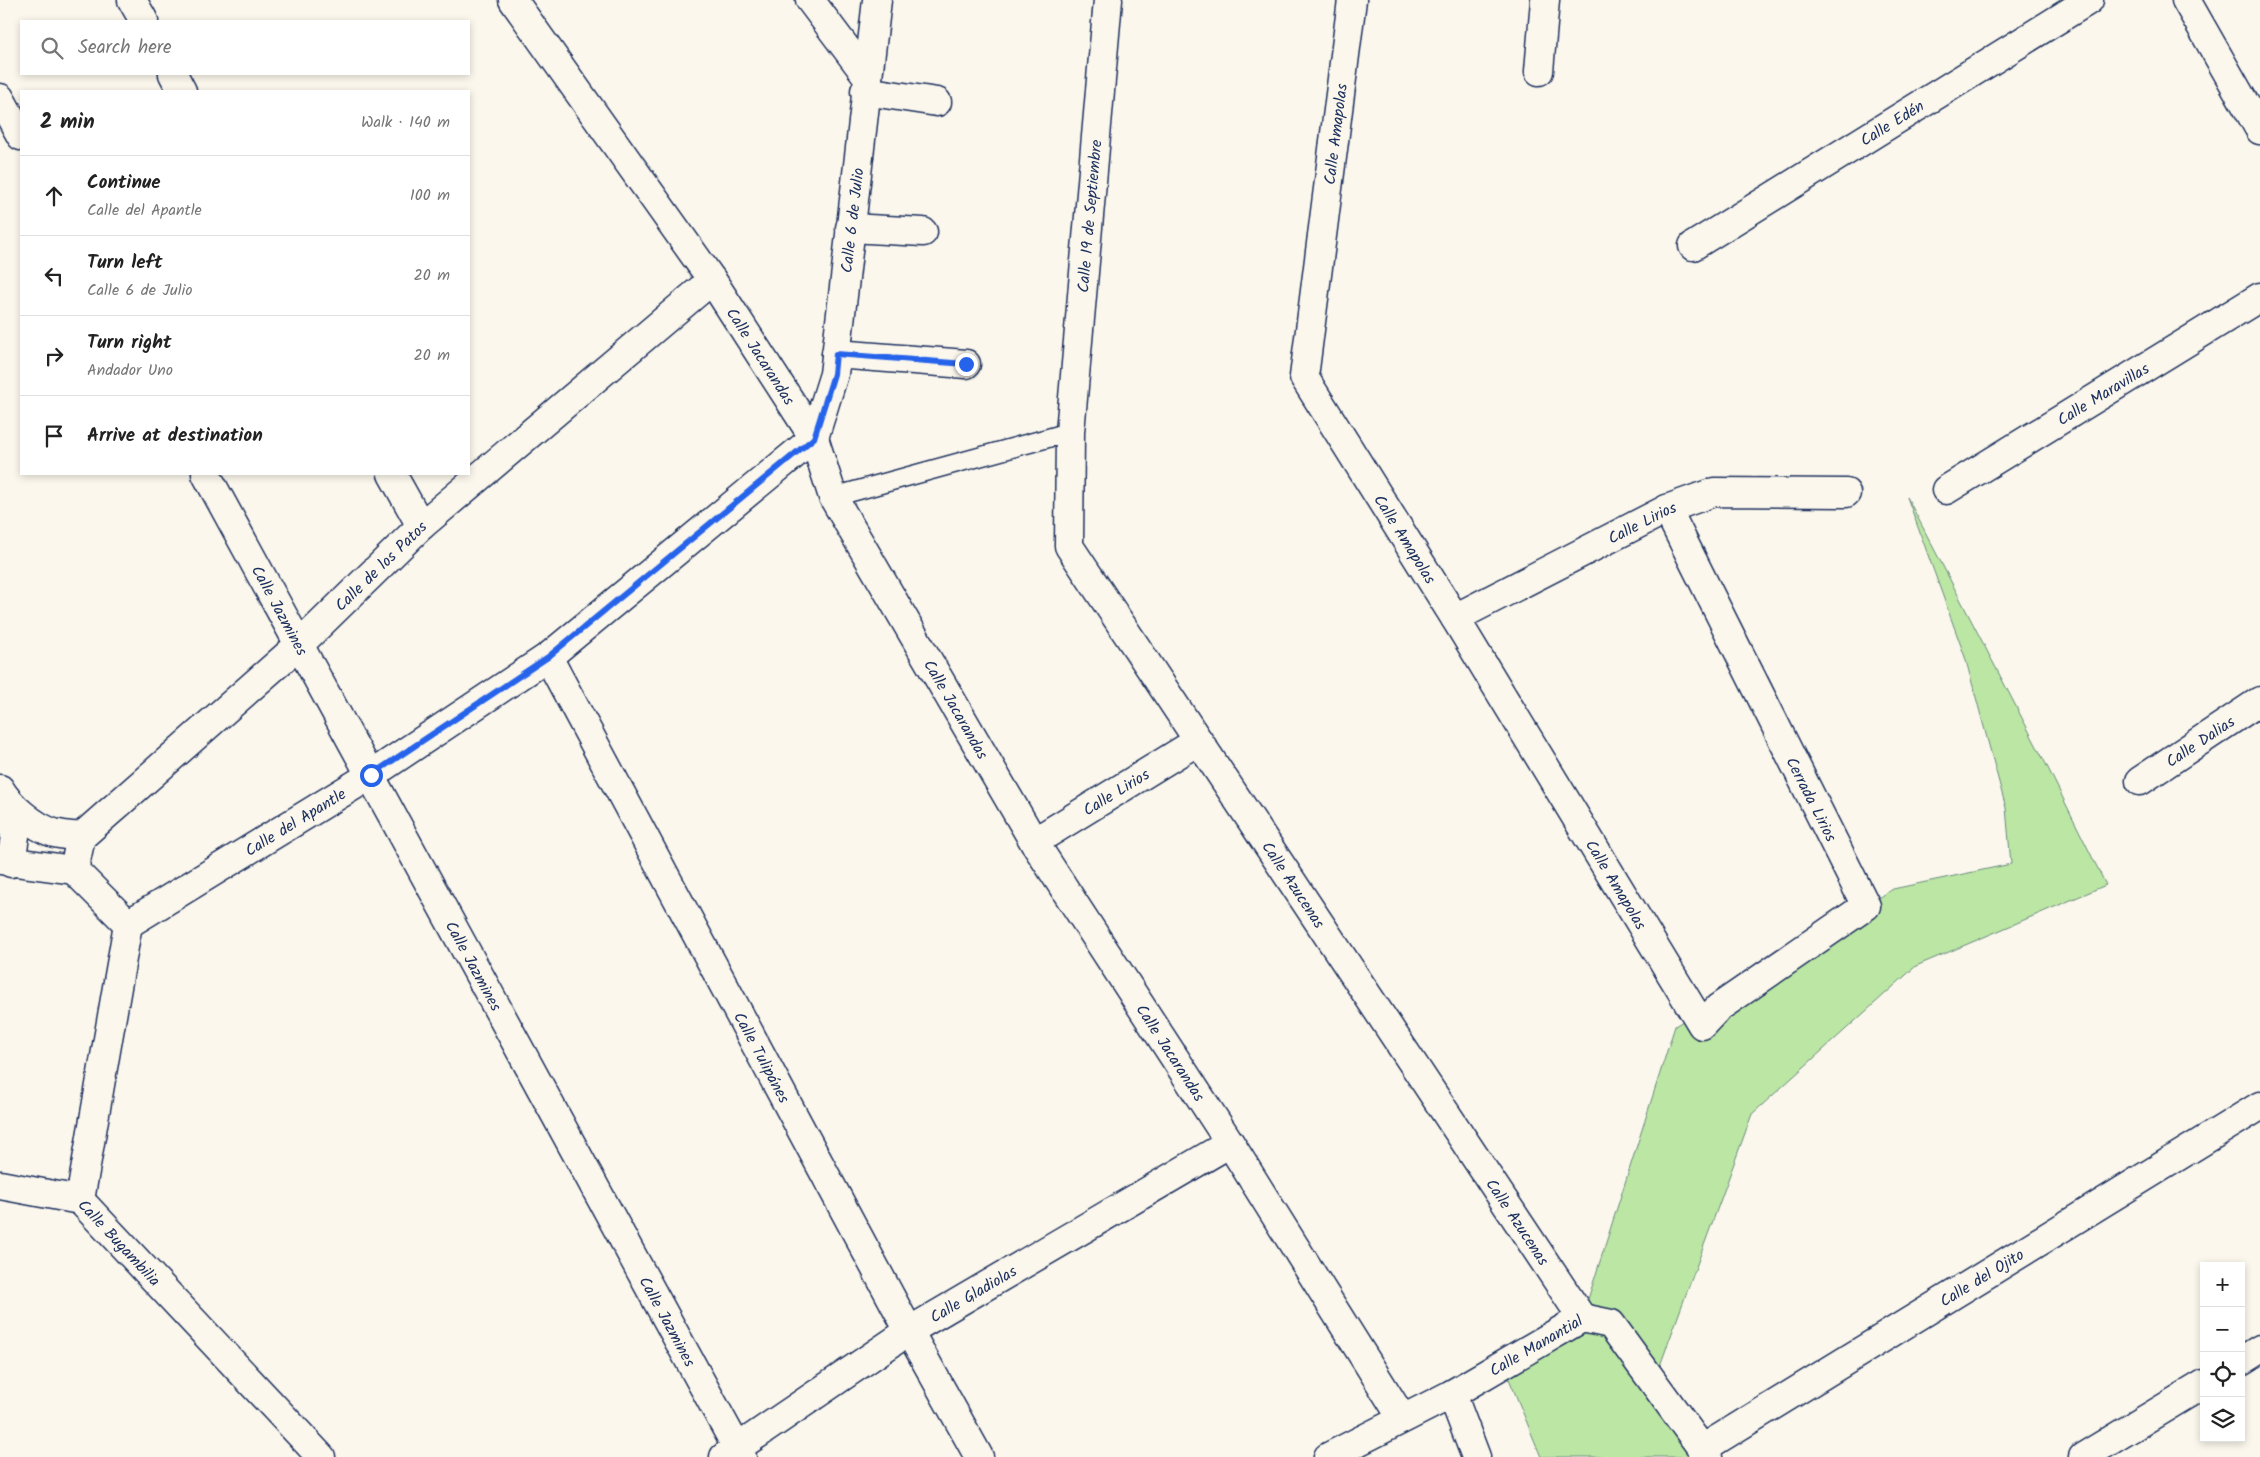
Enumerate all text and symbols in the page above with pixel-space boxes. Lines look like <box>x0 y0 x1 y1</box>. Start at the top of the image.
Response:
search box <box>20 20 470 75</box>
text: Search here <box>78 33 172 63</box>
icon: search <box>38 34 66 62</box>
street label: Calle Amapolas <box>1318 82 1355 186</box>
street label: Calle Edén <box>1856 94 1930 153</box>
text: 2 min <box>40 106 95 139</box>
text: Walk · 140 m <box>361 110 450 135</box>
street label: Calle 19 de Septiembre <box>1071 139 1110 294</box>
street label: Calle 6 de Julio <box>835 167 872 274</box>
text: Continue <box>87 168 160 198</box>
icon: ahead <box>40 182 68 210</box>
text: 100 m <box>410 183 450 208</box>
text: Calle del Apantle <box>87 198 202 223</box>
text: Turn left <box>87 248 162 278</box>
icon: left <box>40 262 68 290</box>
text: 20 m <box>414 263 450 288</box>
text: Calle 6 de Julio <box>87 278 193 303</box>
street label: Calle Jacarandas <box>719 303 801 411</box>
text: Turn right <box>87 328 172 358</box>
icon: right <box>40 342 68 370</box>
text: 20 m <box>414 343 450 368</box>
route end <box>955 353 978 376</box>
street label: Calle Maravillas <box>2053 357 2155 433</box>
text: Andador Uno <box>87 358 173 383</box>
text: Arrive at destination <box>87 421 263 451</box>
icon: arrive <box>40 422 68 450</box>
street label: Calle Amapolas <box>1367 490 1442 590</box>
street label: Calle Lirios <box>1604 496 1680 551</box>
street label: Calle de los Patos <box>329 515 433 618</box>
street label: Calle Jazmines <box>244 561 314 661</box>
street label: Calle Jacarandas <box>916 655 994 765</box>
street label: Calle Dalias <box>2161 710 2240 774</box>
street label: Cerrada Lirios <box>1779 753 1843 847</box>
street label: Calle Lirios <box>1078 763 1155 823</box>
route start <box>360 764 383 787</box>
street label: Calle del Apantle <box>240 782 351 864</box>
street label: Calle Amapolas <box>1578 835 1653 935</box>
street label: Calle Azucenas <box>1254 837 1331 934</box>
street label: Calle Jazmines <box>438 917 508 1016</box>
street label: Calle Jacarandas <box>1129 1000 1211 1107</box>
street label: Calle Tulipánes <box>726 1008 796 1108</box>
street label: Calle Azucenas <box>1479 1174 1555 1271</box>
street label: Calle Bugambilia <box>71 1194 166 1293</box>
street label: Calle del Ojito <box>1935 1243 2029 1314</box>
street label: Calle Gladiolas <box>926 1259 1022 1330</box>
map controls <box>2200 1262 2245 1442</box>
button: + <box>2200 1262 2245 1307</box>
street label: Calle Jazmines <box>632 1272 702 1372</box>
button: − <box>2200 1307 2245 1352</box>
street label: Calle Manantial <box>1485 1309 1588 1384</box>
button: locate <box>2200 1352 2245 1397</box>
button: layers <box>2200 1397 2245 1442</box>

